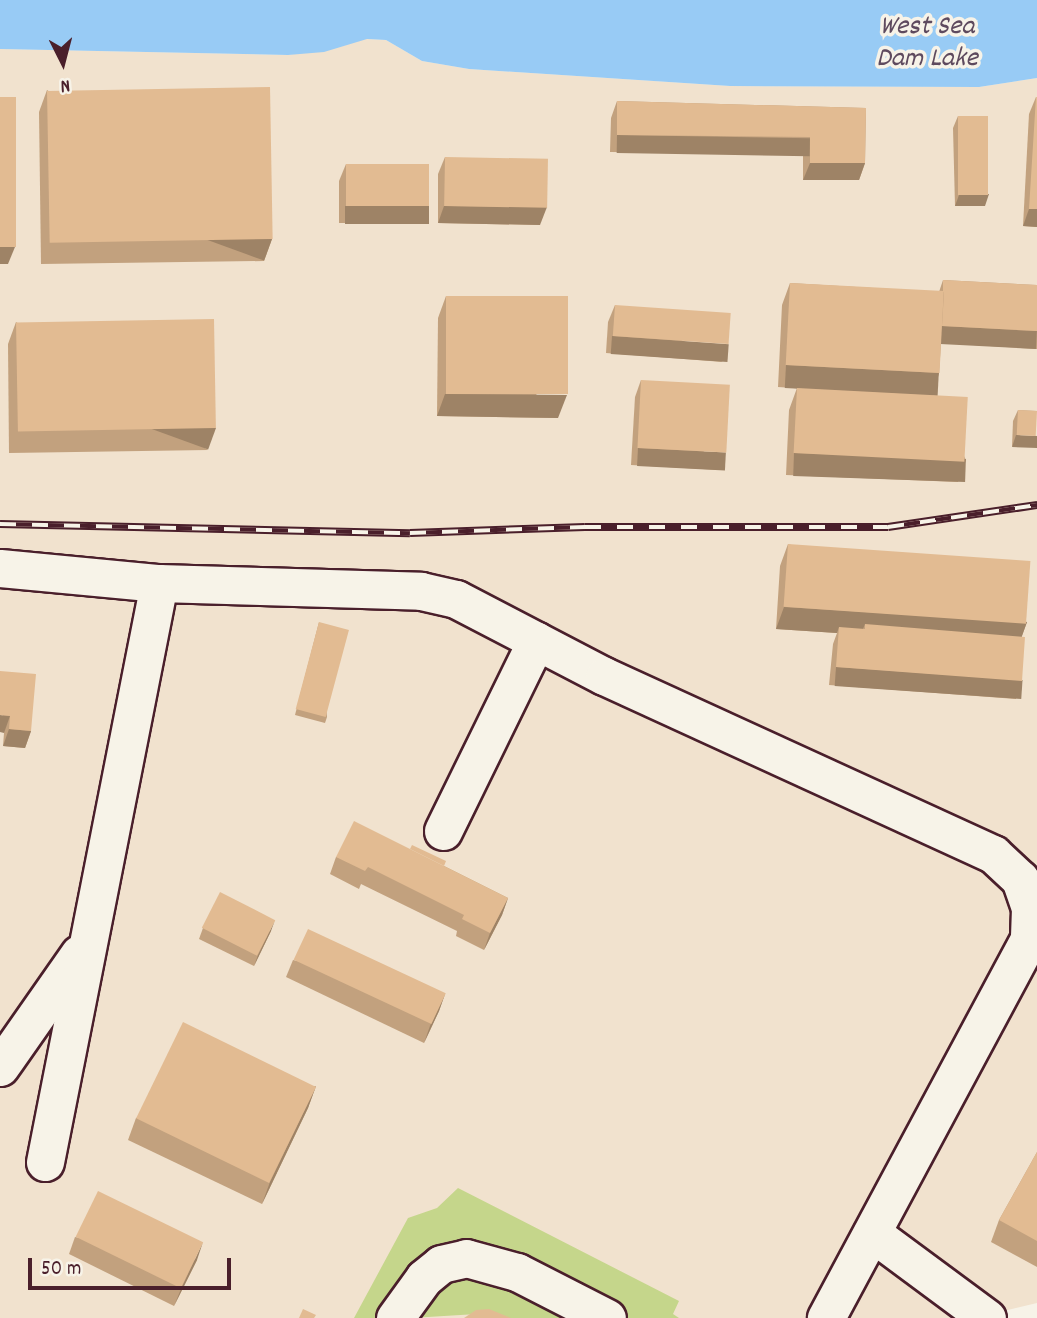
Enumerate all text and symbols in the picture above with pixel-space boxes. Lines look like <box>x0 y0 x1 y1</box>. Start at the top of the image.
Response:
water label: West Sea Dam Lake <box>876 11 978 77</box>
north arrow <box>28 28 98 98</box>
text: N <box>59 70 71 98</box>
scale bar <box>32 1244 234 1288</box>
text: 50 m <box>41 1255 81 1285</box>

